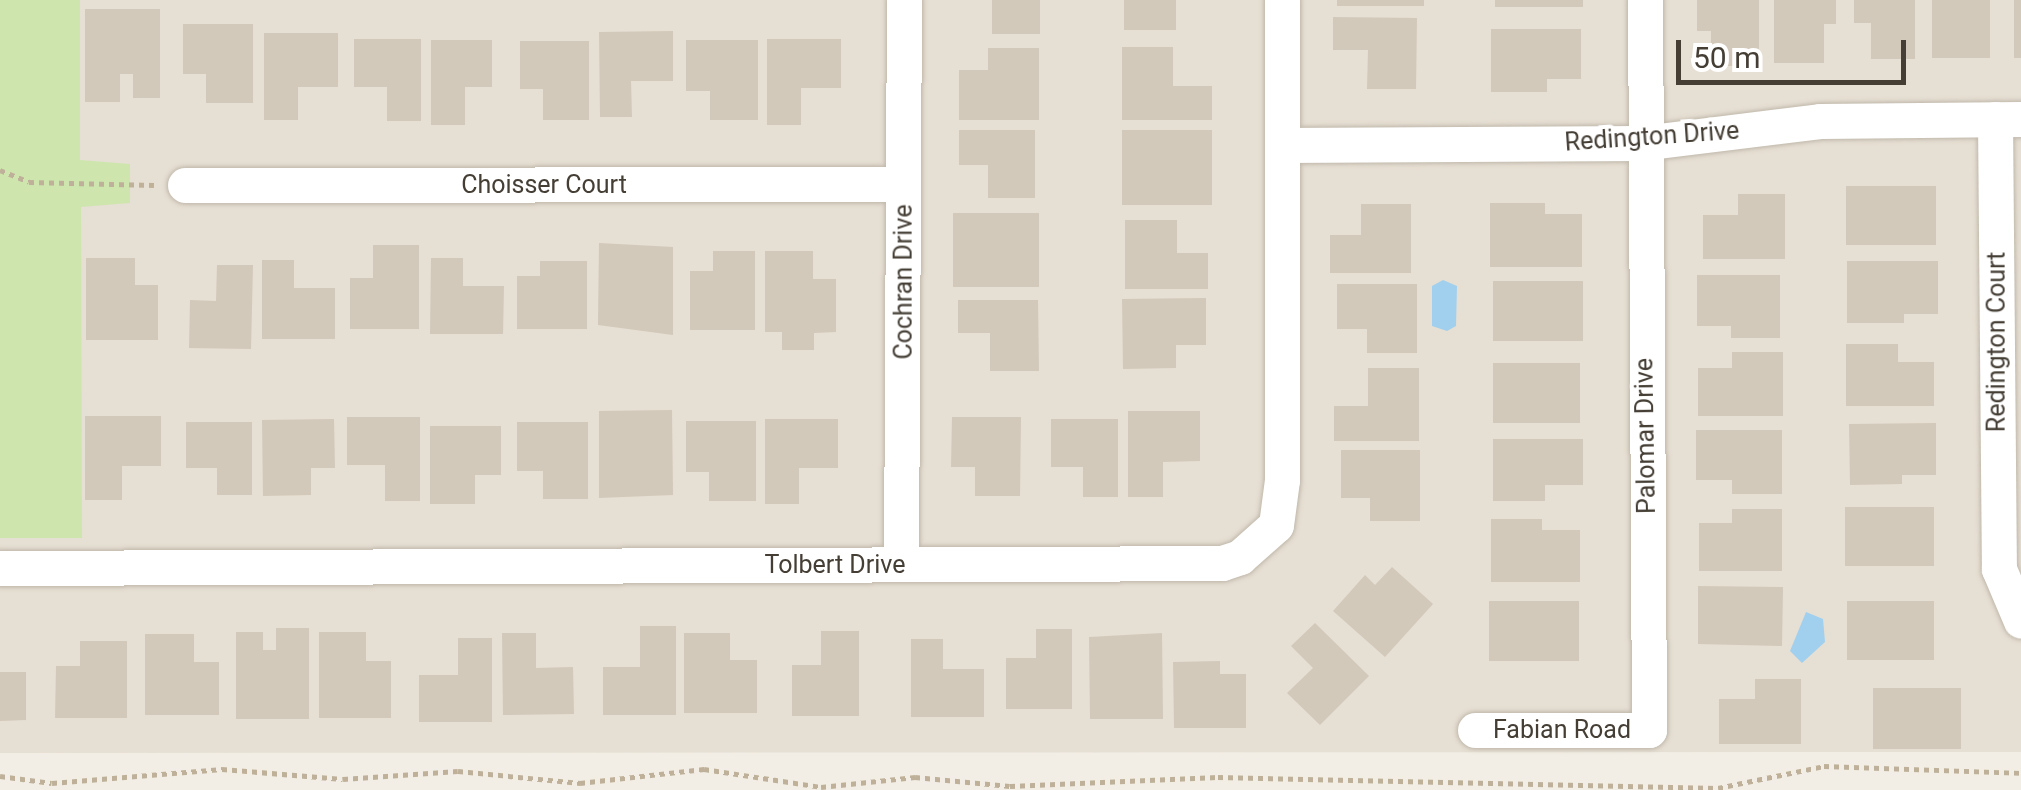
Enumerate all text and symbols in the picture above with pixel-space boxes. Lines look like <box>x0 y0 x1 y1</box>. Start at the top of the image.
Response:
scale bar <box>1681 20 1911 82</box>
text: 50 m <box>1693 40 1760 75</box>
street label: Redington Drive <box>1564 116 1740 158</box>
street label: Choisser Court <box>461 170 627 200</box>
street label: Cochran Drive <box>889 204 919 360</box>
street label: Redington Court <box>1982 252 2012 432</box>
street label: Palomar Drive <box>1630 358 1662 514</box>
street label: Tolbert Drive <box>765 550 905 580</box>
street label: Fabian Road <box>1493 715 1631 745</box>

